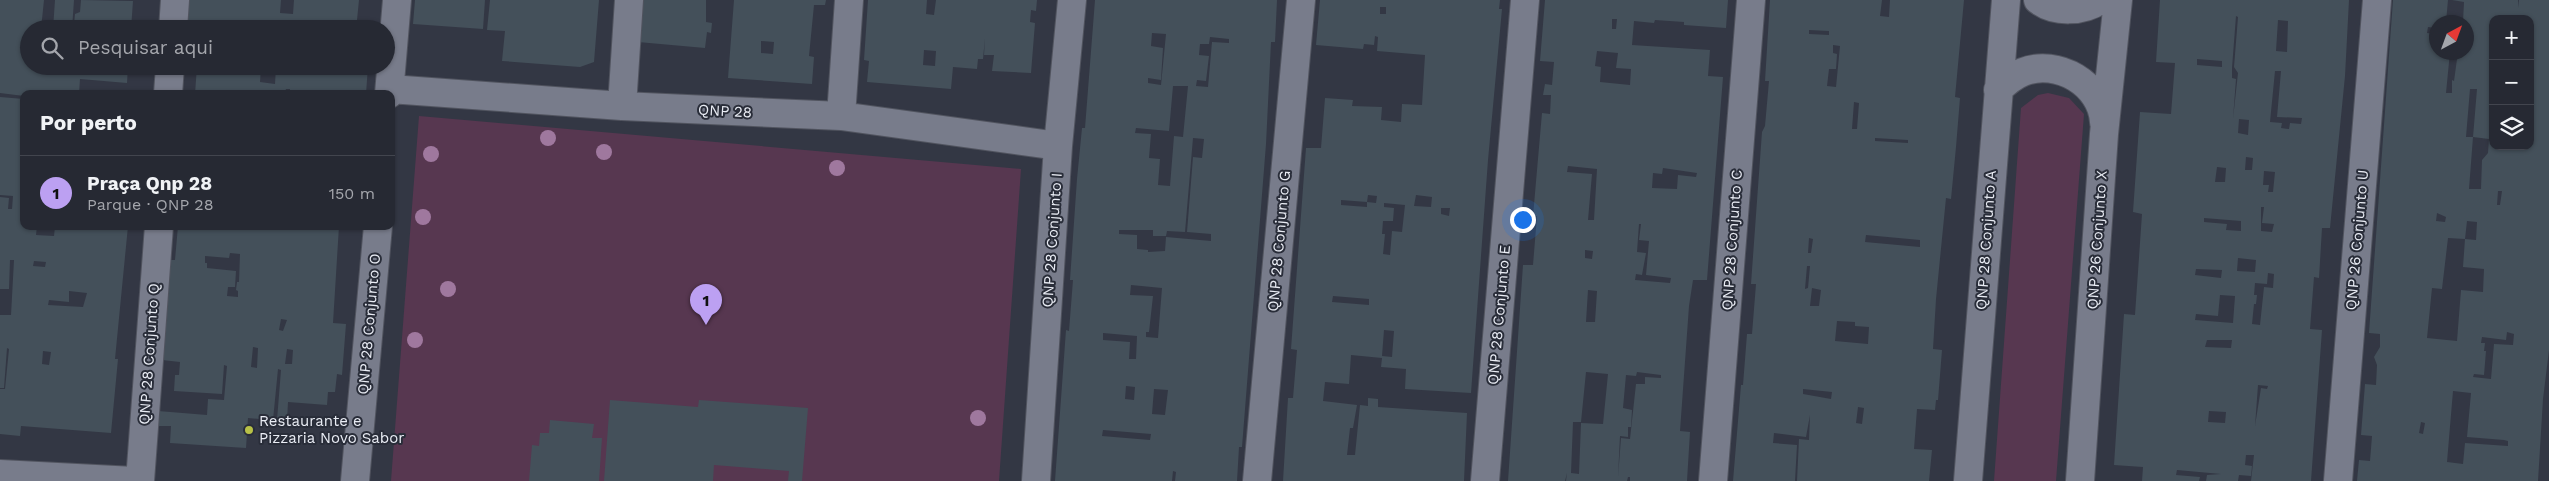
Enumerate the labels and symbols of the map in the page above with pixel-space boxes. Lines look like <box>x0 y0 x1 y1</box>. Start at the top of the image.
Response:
north arrow <box>2429 15 2474 60</box>
street label: QNP 28 <box>697 101 753 121</box>
street label: QNP 28 Conjunto C <box>1718 169 1746 311</box>
street label: QNP 28 Conjunto A <box>1972 169 2000 310</box>
street label: QNP 26 Conjunto U <box>2342 169 2372 311</box>
street label: QNP 28 Conjunto G <box>1264 170 1294 312</box>
street label: QNP 26 Conjunto X <box>2083 170 2111 310</box>
street label: QNP 28 Conjunto I <box>1038 172 1066 308</box>
your location <box>1510 207 1536 233</box>
street label: QNP 28 Conjunto E <box>1484 244 1514 386</box>
street label: QNP 28 Conjunto O <box>354 253 384 395</box>
street label: QNP 28 Conjunto Q <box>135 283 163 425</box>
pin: 1 <box>690 284 722 325</box>
place label: Restaurante e Pizzaria Novo Sabor <box>259 412 404 447</box>
marker: Restaurante e Pizzaria Novo Sabor <box>243 424 255 436</box>

